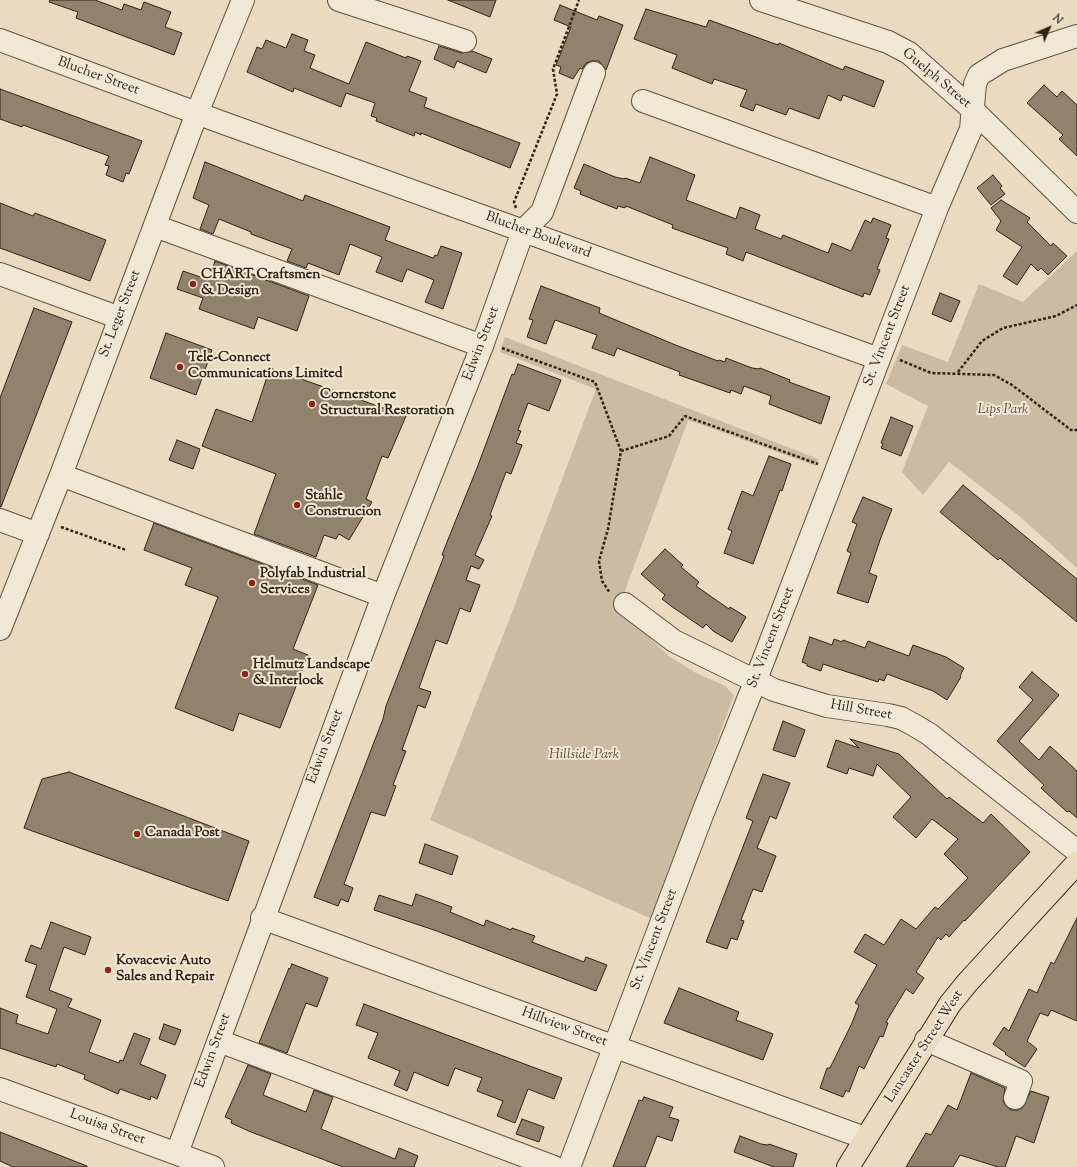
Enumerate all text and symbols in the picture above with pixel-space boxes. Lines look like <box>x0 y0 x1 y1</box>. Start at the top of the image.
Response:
north arrow <box>1029 8 1069 48</box>
text: N <box>1049 11 1066 28</box>
street label: Guelph Street <box>898 45 974 113</box>
street label: Blucher Street <box>55 54 141 100</box>
street label: Blucher Boulevard <box>483 209 593 263</box>
street label: St. Leger Street <box>97 268 145 360</box>
place label: CHART Craftsmen & Design <box>201 268 321 300</box>
marker: CHART Craftsmen & Design <box>188 279 198 289</box>
street label: St. Vincent Street <box>861 283 915 389</box>
street label: Edwin Street <box>460 305 504 383</box>
place label: Tele-Connect Communications Limited <box>188 351 343 384</box>
marker: Tele-Connect Communications Limited <box>175 362 185 372</box>
place label: Cornerstone Structural Restoration <box>320 388 454 420</box>
marker: Cornerstone Structural Restoration <box>307 399 317 409</box>
park label: Lips Park <box>978 403 1028 419</box>
place label: Stahle Construcion <box>305 489 382 522</box>
marker: Stahle Construcion <box>292 500 302 510</box>
place label: Polyfab Industrial Services <box>260 567 366 600</box>
marker: Polyfab Industrial Services <box>247 578 257 588</box>
street label: St. Vincent Street <box>745 585 799 691</box>
place label: Helmutz Landscape & Interlock <box>253 658 370 690</box>
marker: Helmutz Landscape & Interlock <box>240 669 250 679</box>
street label: Hill Street <box>829 697 893 725</box>
street label: Edwin Street <box>304 708 348 786</box>
park label: Hillside Park <box>549 748 619 764</box>
place label: Canada Post <box>145 826 220 842</box>
marker: Canada Post <box>132 829 142 839</box>
street label: St. Vincent Street <box>628 887 682 993</box>
place label: Kovacevic Auto Sales and Repair <box>116 954 214 986</box>
marker: Kovacevic Auto Sales and Repair <box>103 965 113 975</box>
street label: Lancaster Street West <box>882 987 968 1107</box>
street label: Hillview Street <box>519 1005 609 1051</box>
street label: Edwin Street <box>193 1011 235 1091</box>
street label: Louisa Street <box>67 1107 147 1149</box>

